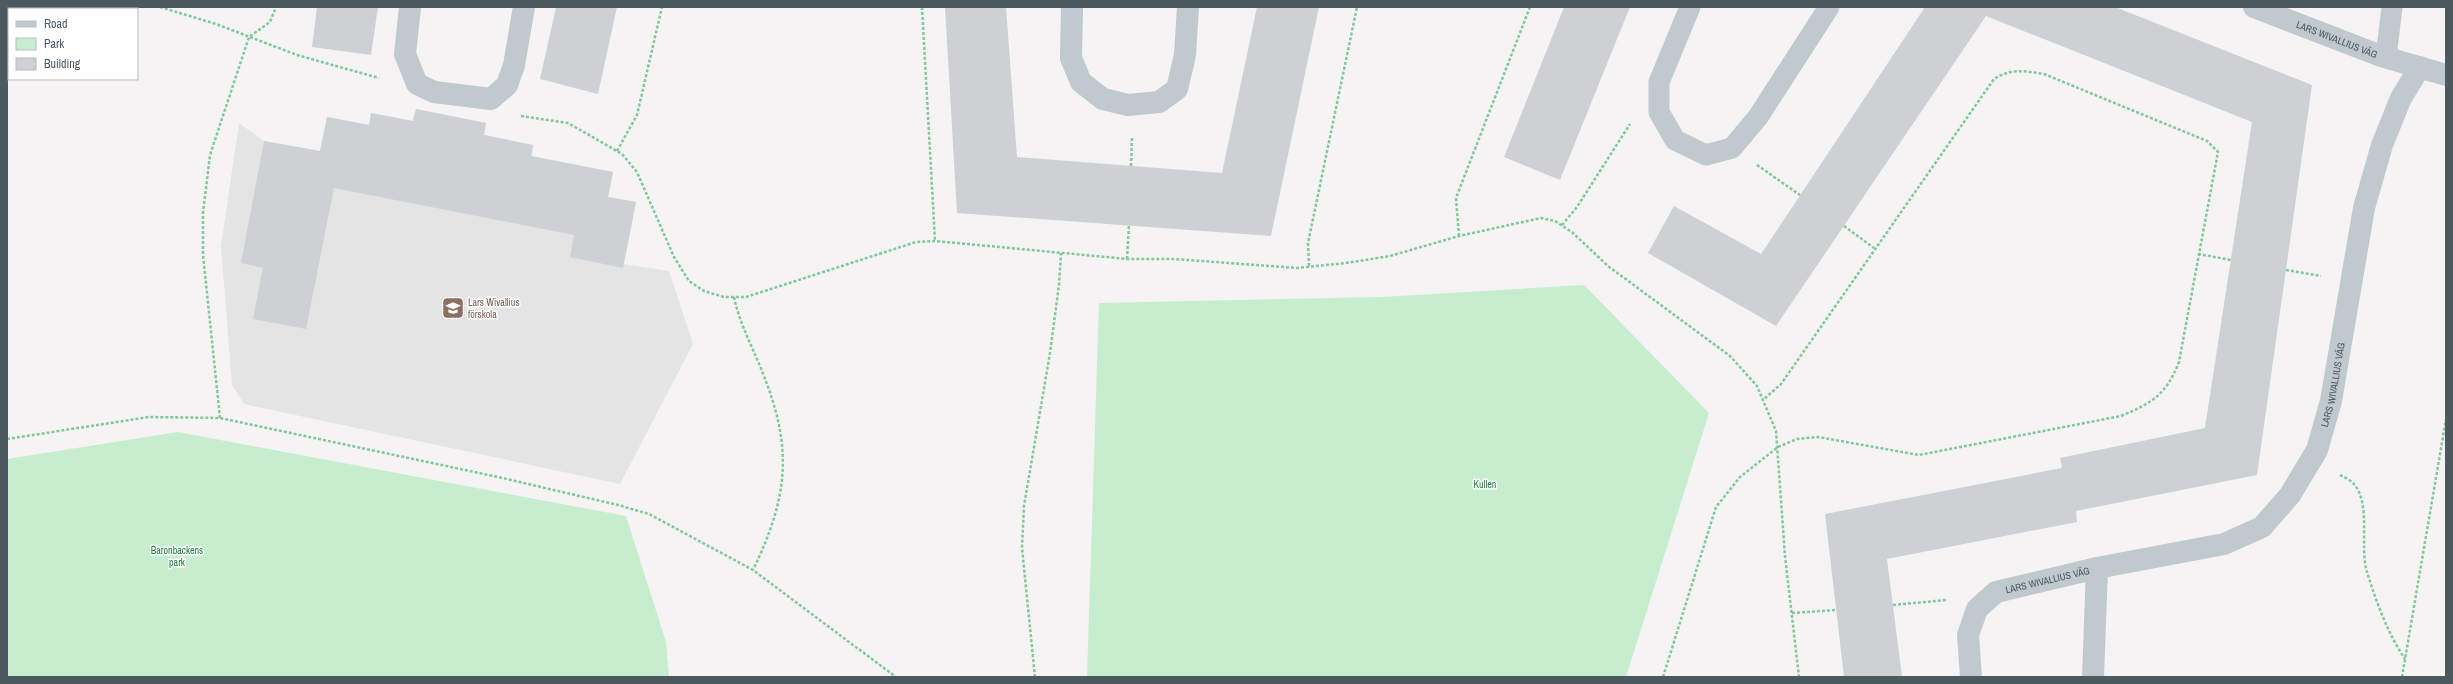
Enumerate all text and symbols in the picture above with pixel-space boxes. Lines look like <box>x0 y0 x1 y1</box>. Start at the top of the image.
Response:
legend <box>8 8 138 80</box>
text: Road <box>44 16 68 32</box>
street label: LARS WIVALLIUS VÄG <box>2295 17 2379 61</box>
text: Park <box>44 36 64 52</box>
text: Building <box>44 56 81 72</box>
school or university icon: Lars Wivallius förskola <box>440 295 466 321</box>
place label: Lars Wivallius förskola <box>468 296 520 321</box>
street label: LARS WIVALLIUS VÄG <box>2317 342 2347 429</box>
park label: Kullen <box>1474 478 1496 491</box>
park label: Baronbackens park <box>151 544 203 569</box>
street label: LARS WIVALLIUS VÄG <box>2004 564 2091 596</box>

